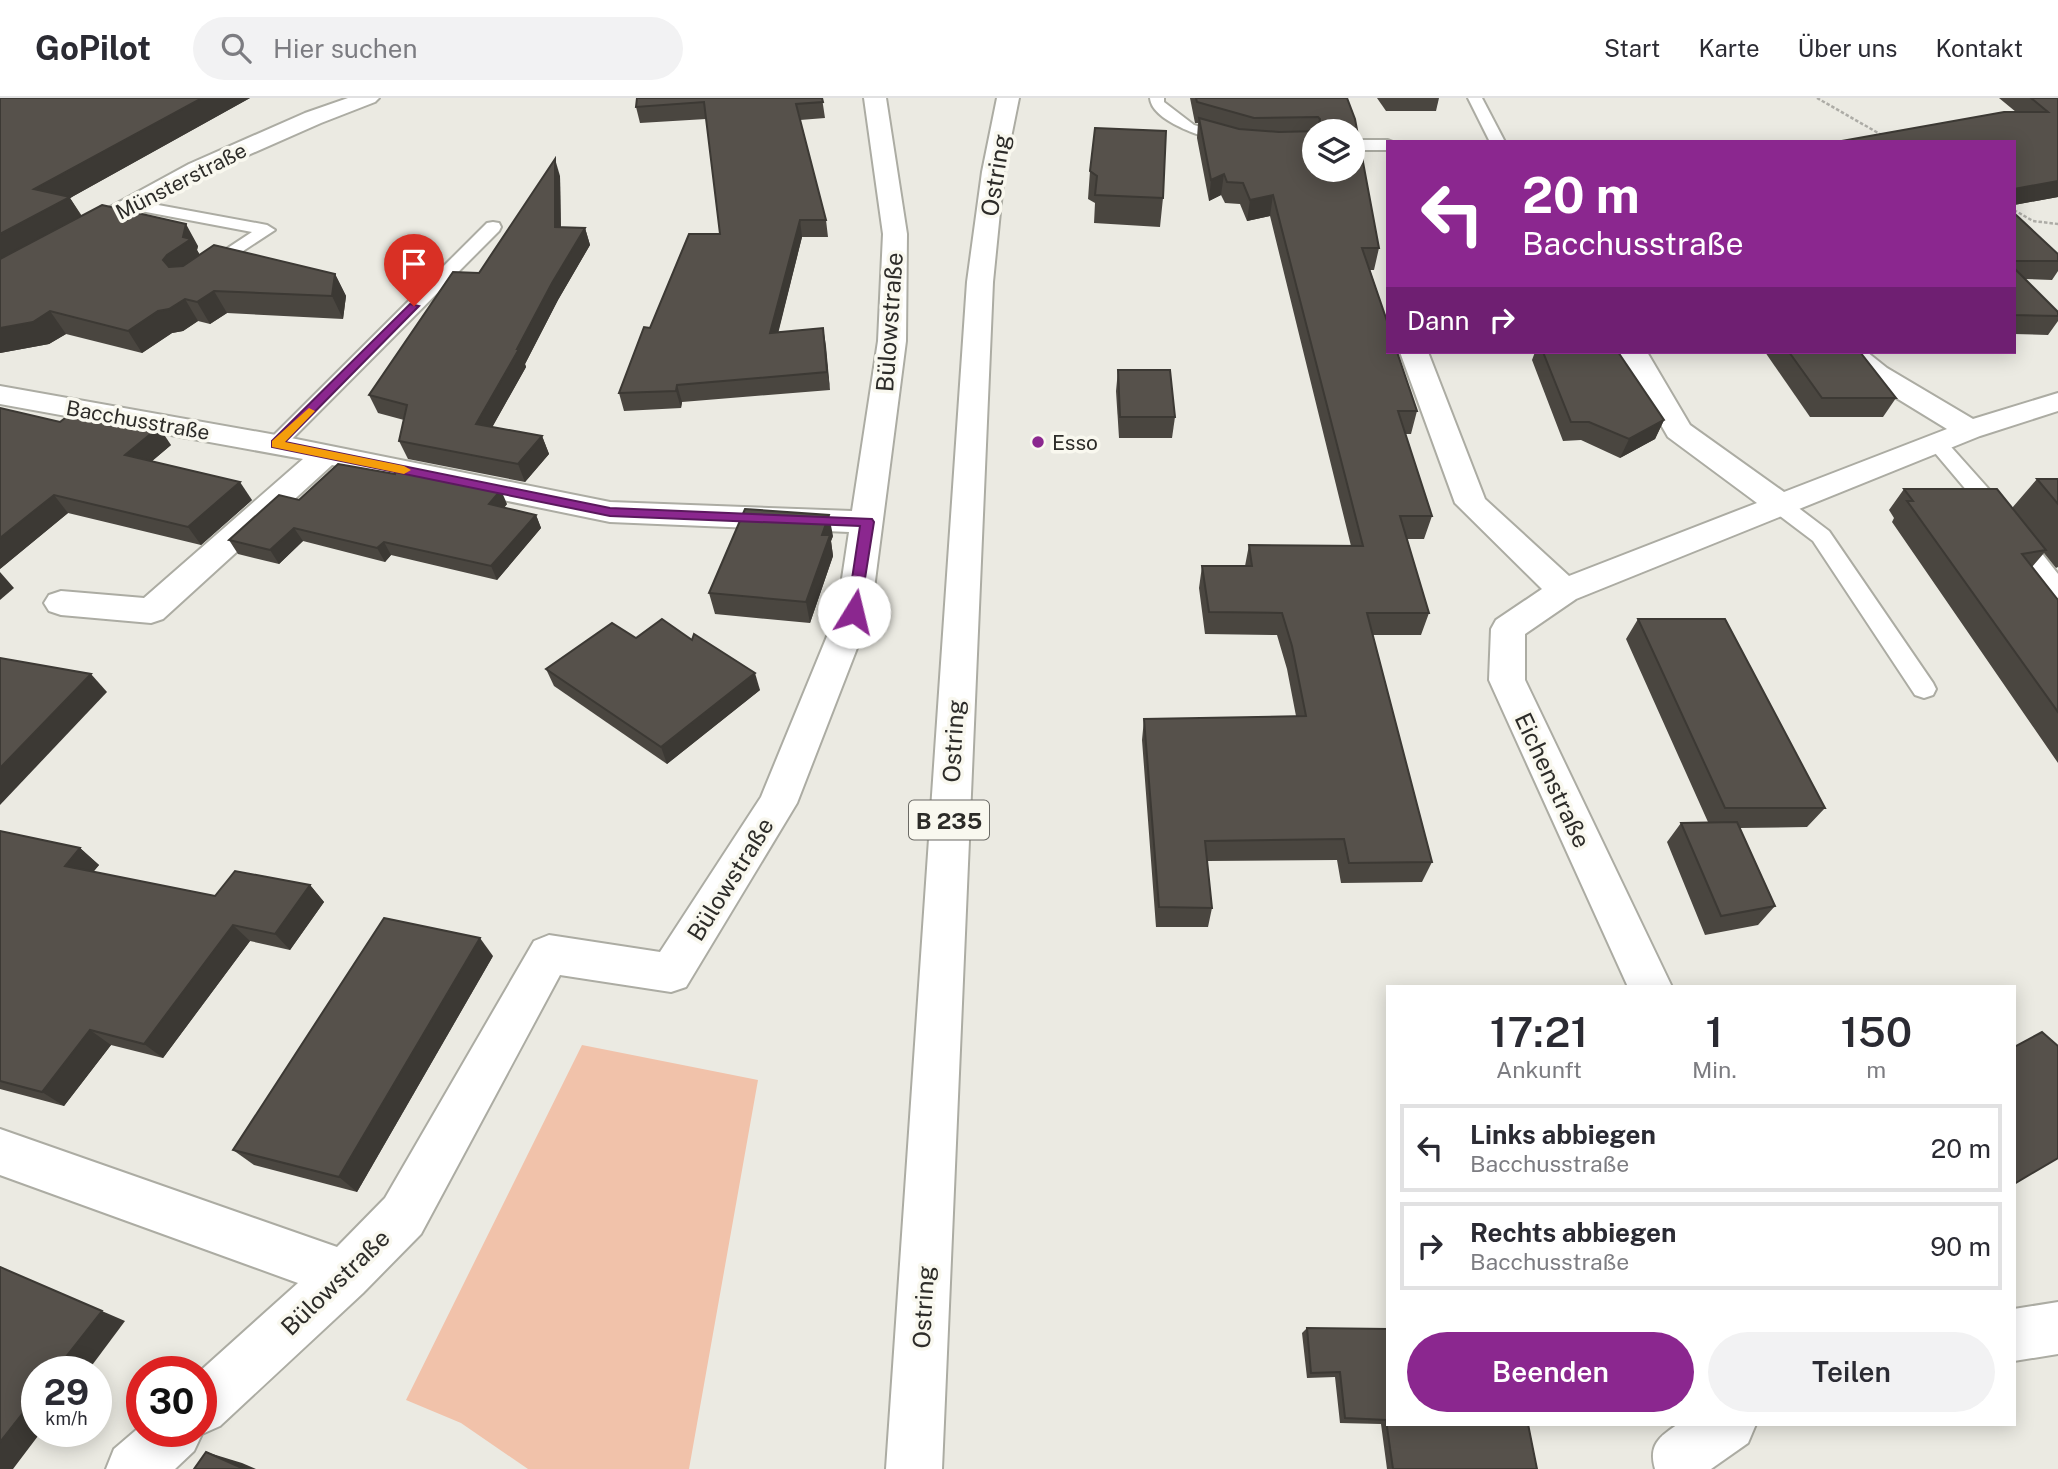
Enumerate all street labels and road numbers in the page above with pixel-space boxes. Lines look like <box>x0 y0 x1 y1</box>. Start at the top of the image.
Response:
street label: Ostring <box>975 132 1015 218</box>
street label: Münsterstraße <box>111 137 251 225</box>
street label: Bülowstraße <box>870 251 908 393</box>
street label: Bacchusstraße <box>64 395 212 445</box>
street label: Ostring <box>937 699 969 783</box>
street label: Eichenstraße <box>1510 708 1596 852</box>
road number: B 235 <box>909 800 989 840</box>
street label: Bülowstraße <box>681 812 779 946</box>
street label: Bülowstraße <box>275 1223 395 1341</box>
street label: Ostring <box>907 1265 939 1349</box>

